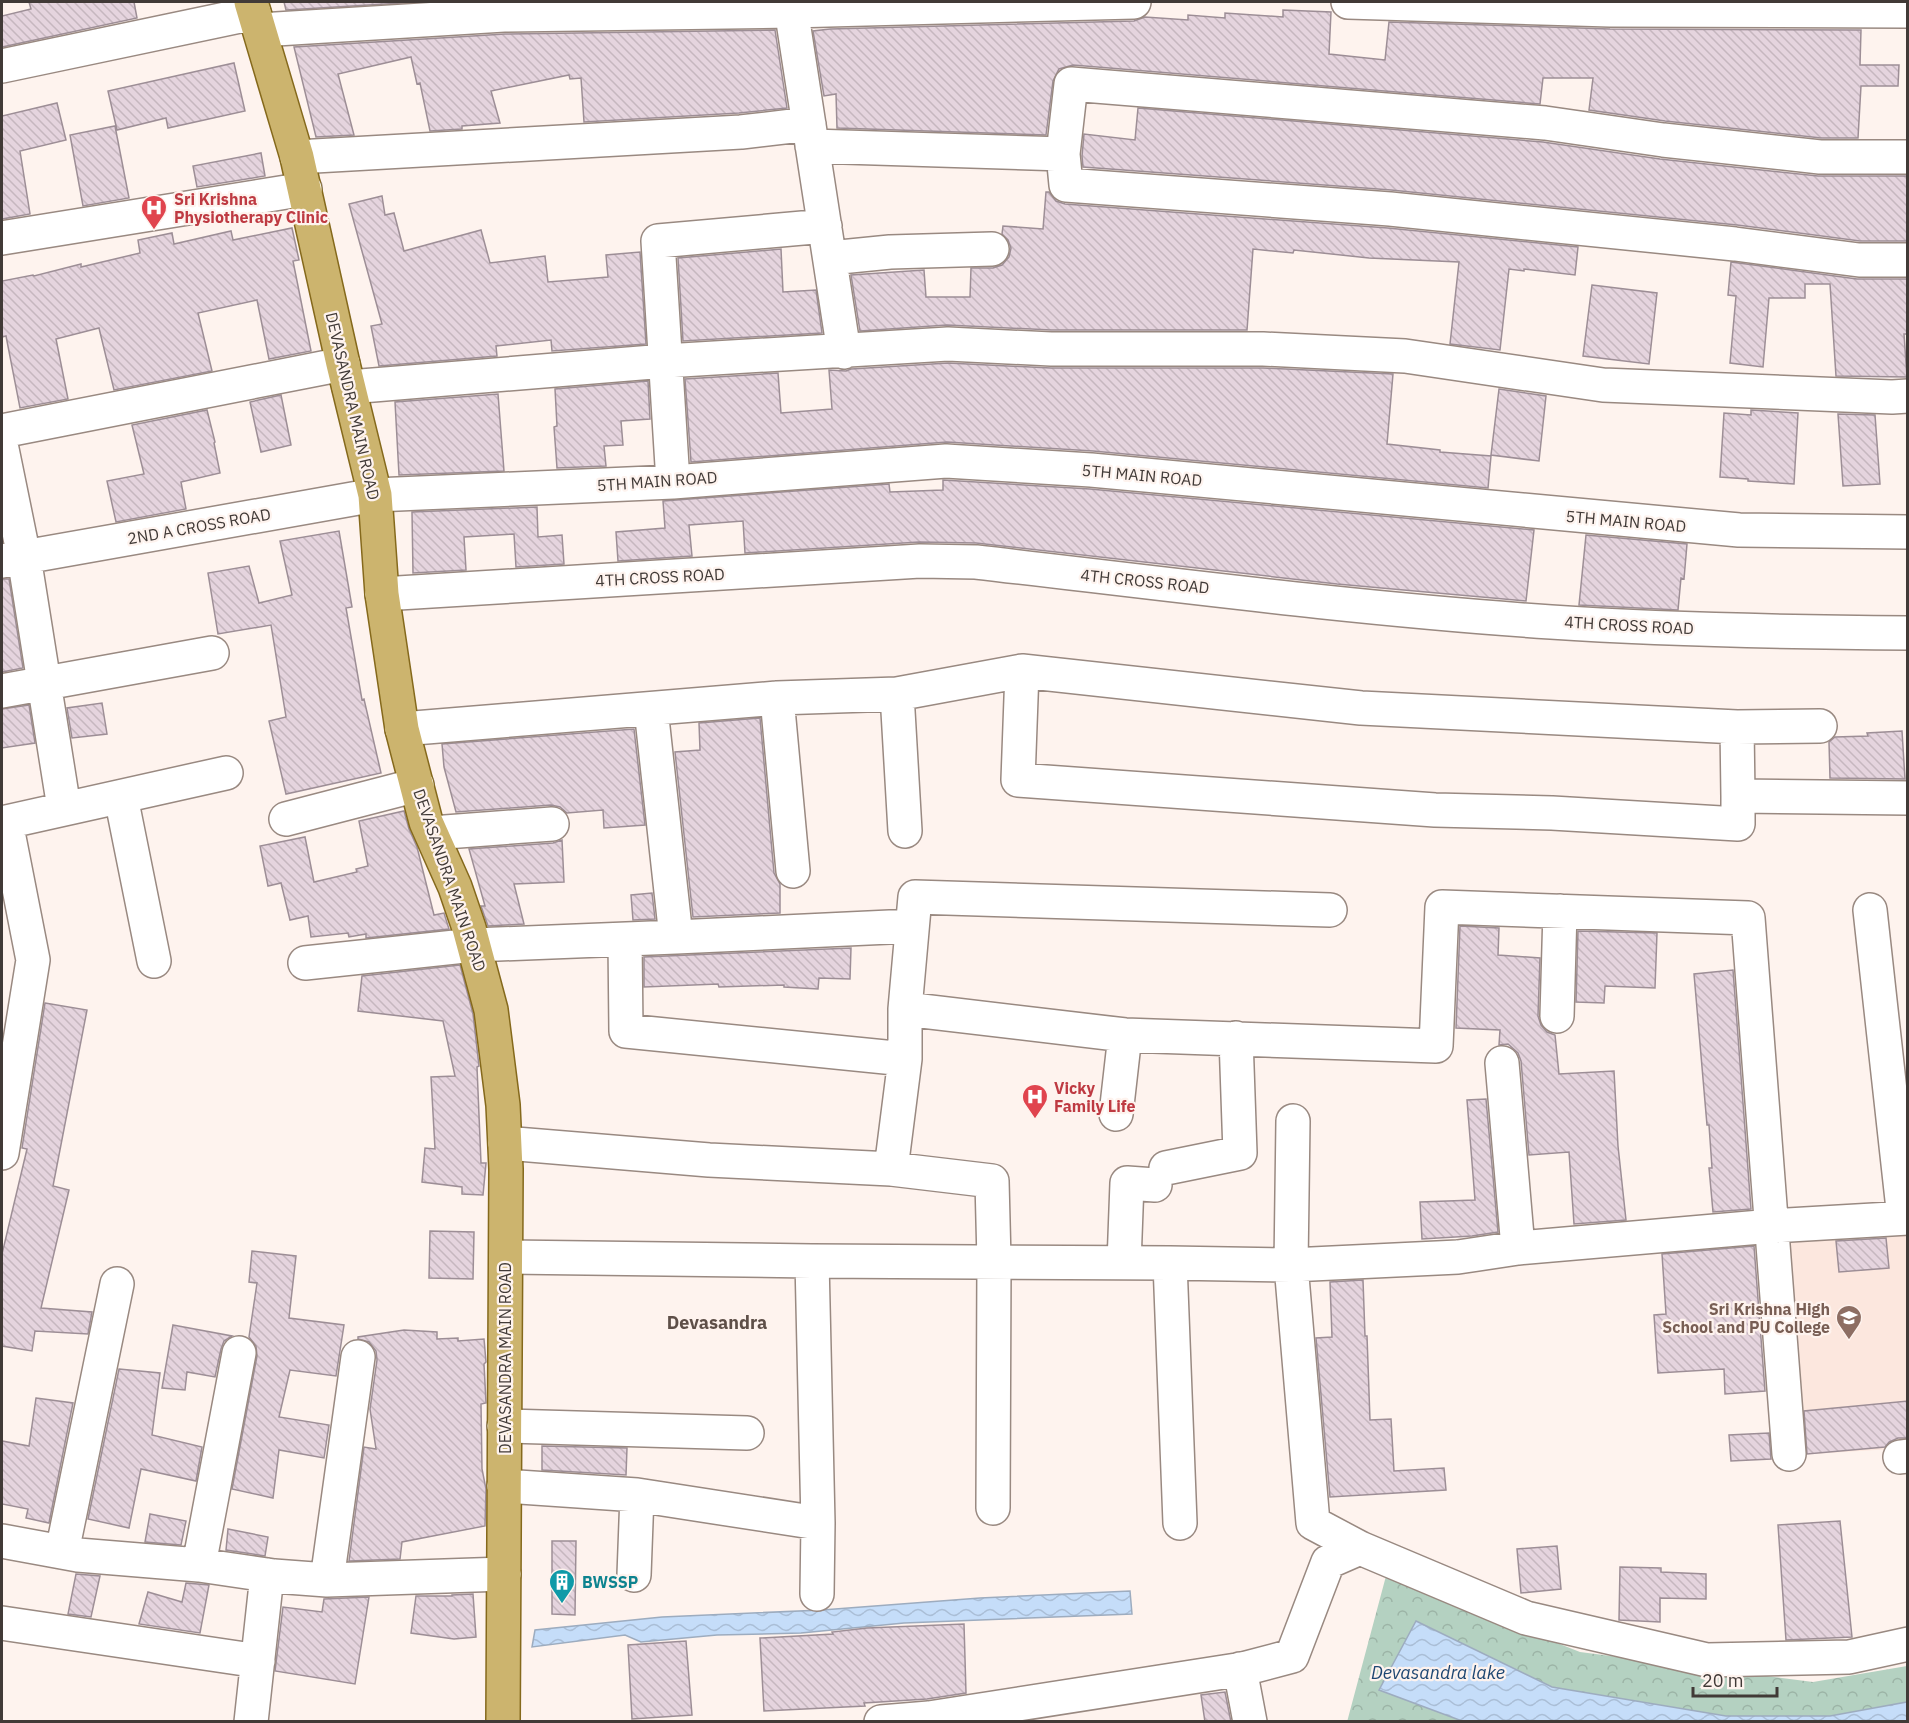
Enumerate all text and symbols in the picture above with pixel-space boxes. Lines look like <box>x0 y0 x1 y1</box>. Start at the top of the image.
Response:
place label: Sri Krishna Physiotherapy Clinic <box>174 189 328 227</box>
hospital icon: Sri Krishna Physiotherapy Clinic <box>139 193 169 231</box>
street label: DEVASANDRA MAIN ROAD <box>322 310 384 502</box>
street label: 5TH MAIN ROAD <box>1081 460 1203 490</box>
street label: 5TH MAIN ROAD <box>596 467 718 495</box>
street label: 2ND A CROSS ROAD <box>126 504 272 548</box>
street label: 5TH MAIN ROAD <box>1565 506 1687 536</box>
street label: 4TH CROSS ROAD <box>595 564 725 590</box>
street label: 4TH CROSS ROAD <box>1080 564 1210 598</box>
street label: 4TH CROSS ROAD <box>1564 612 1694 638</box>
street label: DEVASANDRA MAIN ROAD <box>409 786 491 974</box>
place label: Vicky Family Life <box>1054 1078 1136 1116</box>
hospital icon: Vicky Family Life <box>1020 1082 1050 1120</box>
street label: DEVASANDRA MAIN ROAD <box>495 1262 515 1454</box>
place label: Sri Krishna High School and PU College <box>1662 1299 1830 1337</box>
school or university icon: Sri Krishna High School and PU College <box>1834 1303 1864 1341</box>
district label: Devasandra <box>667 1311 767 1334</box>
building icon: BWSSP <box>547 1567 577 1605</box>
place label: BWSSP <box>582 1572 638 1592</box>
scale bar <box>1693 1660 1777 1698</box>
water label: Devasandra lake <box>1371 1661 1505 1684</box>
text: 20 m <box>1702 1669 1744 1692</box>

